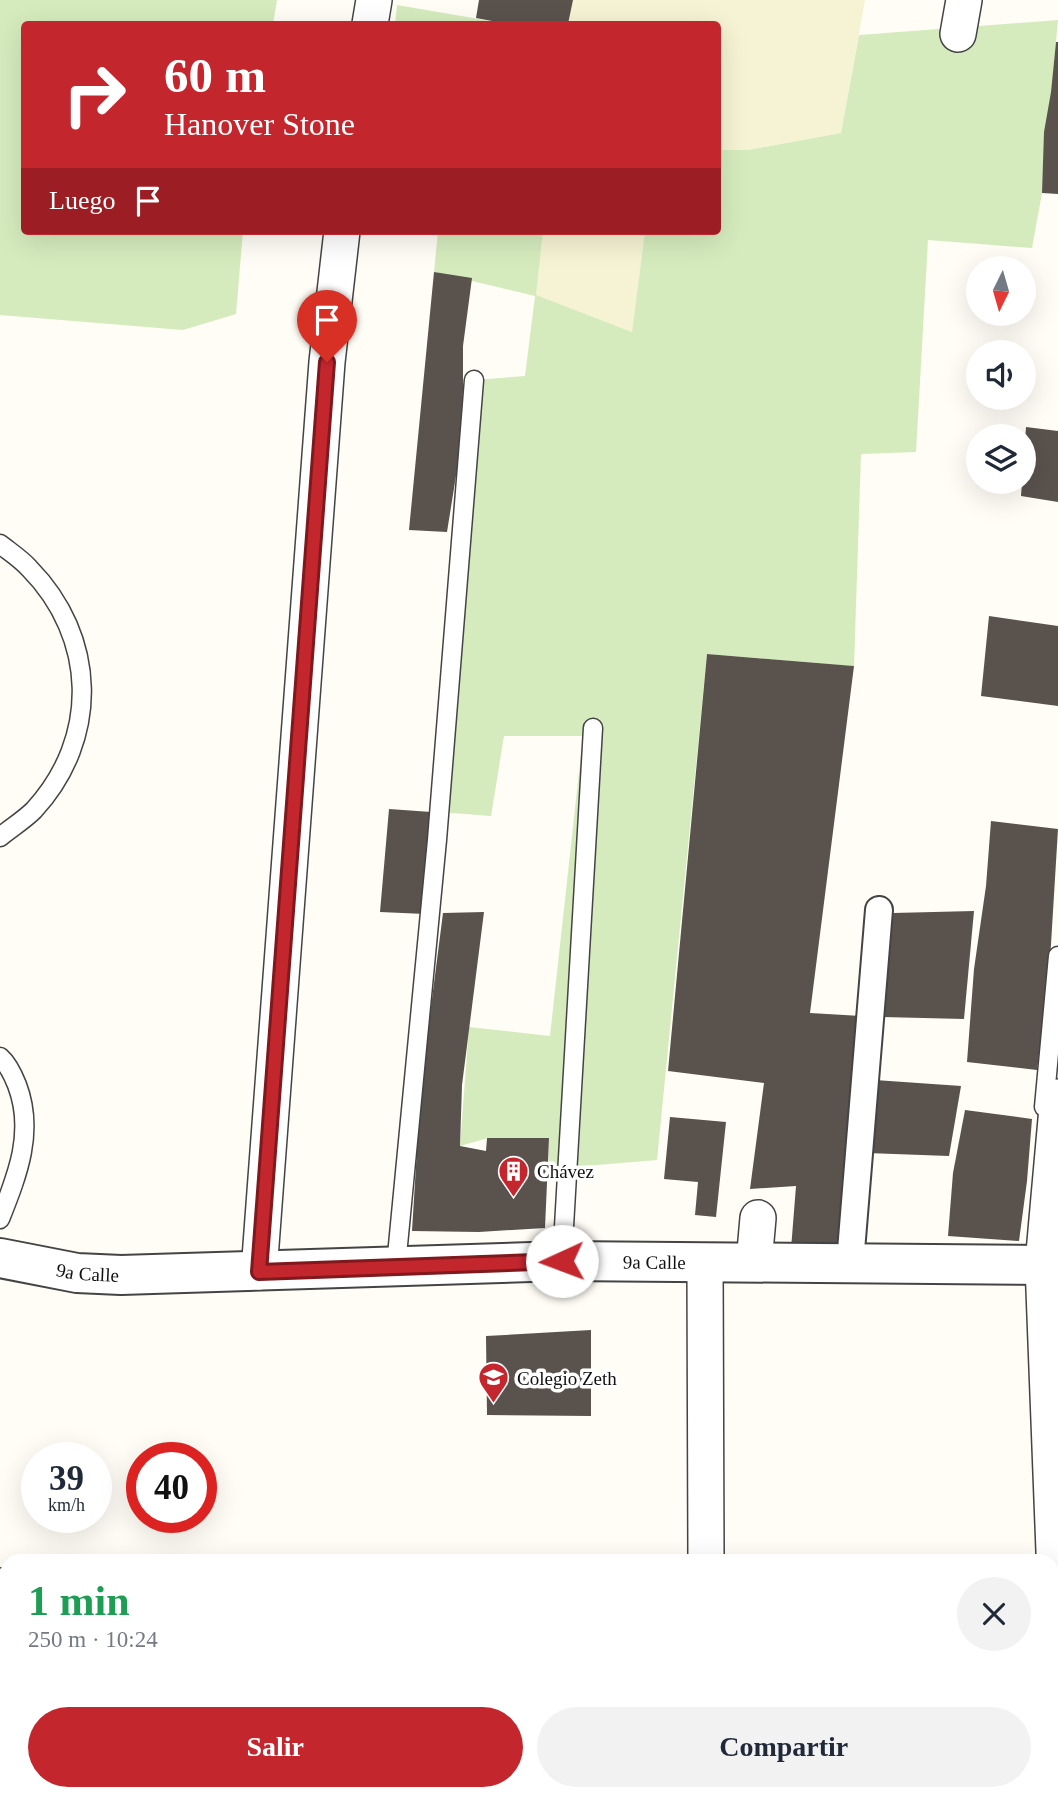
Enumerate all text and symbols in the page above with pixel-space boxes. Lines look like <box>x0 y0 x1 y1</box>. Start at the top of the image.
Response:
text: 60 m <box>164 48 266 103</box>
icon: right <box>49 49 140 140</box>
text: Hanover Stone <box>164 106 355 142</box>
icon: arrive <box>129 182 167 220</box>
text: Luego <box>49 186 115 215</box>
north arrow <box>966 256 1036 326</box>
map controls <box>966 256 1036 494</box>
pin <box>297 290 357 362</box>
icon: arrive <box>308 301 346 339</box>
button: sound <box>966 340 1036 410</box>
button: layers <box>966 424 1036 494</box>
building icon: Chávez <box>497 1154 531 1198</box>
place label: Chávez <box>537 1161 594 1182</box>
position arrow <box>525 1224 599 1298</box>
street label: 9a Calle <box>623 1251 686 1273</box>
street label: 9a Calle <box>54 1259 119 1286</box>
school or university icon: Colegio Zeth <box>477 1361 511 1405</box>
place label: Colegio Zeth <box>517 1368 617 1389</box>
speed limit sign: 40 <box>126 1442 217 1533</box>
text: 39 <box>49 1459 84 1498</box>
text: km/h <box>48 1495 85 1515</box>
button: close <box>957 1577 1031 1651</box>
text: 1 min <box>28 1578 130 1624</box>
text: 250 m · 10:24 <box>28 1627 158 1652</box>
button: Salir <box>28 1707 523 1787</box>
button: Compartir <box>537 1707 1031 1787</box>

